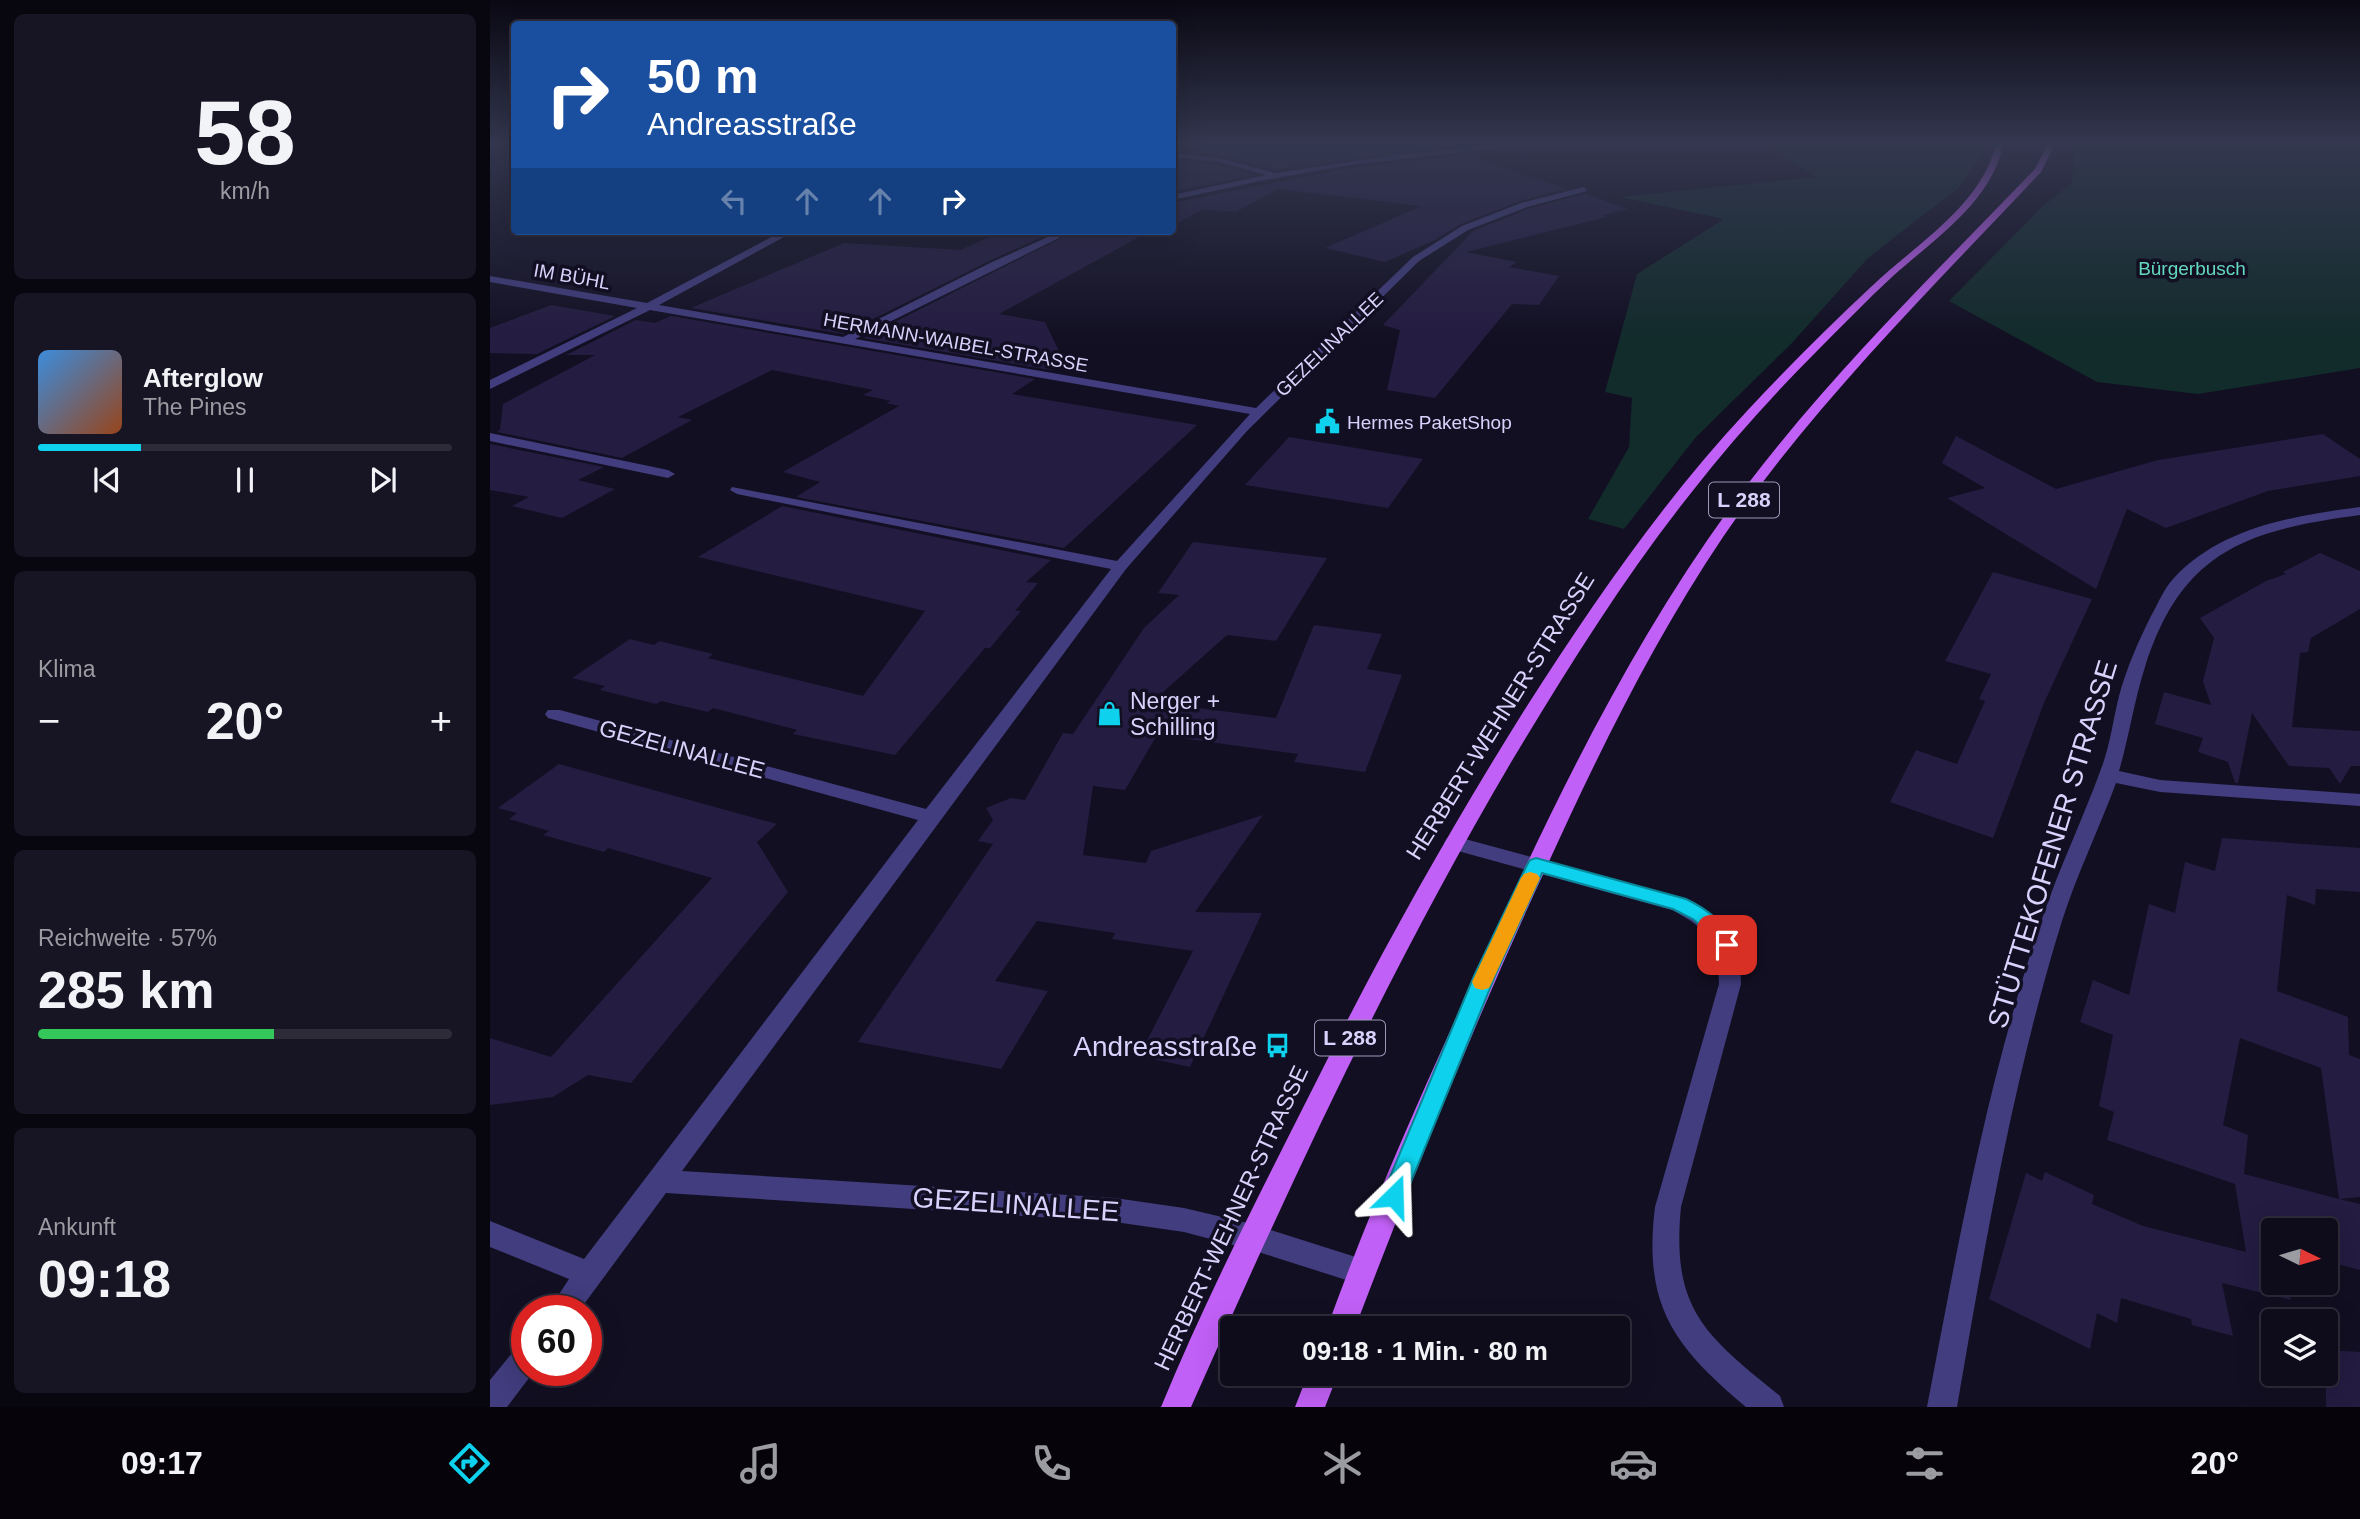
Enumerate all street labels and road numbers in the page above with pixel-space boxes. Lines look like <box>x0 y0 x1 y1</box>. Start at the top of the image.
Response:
street label: IM BÜHL <box>532 259 612 294</box>
street label: GEZELINALLEE <box>1272 288 1387 401</box>
street label: HERMANN-WAIBEL-STRASSE <box>822 309 1090 376</box>
road number: L 288 <box>1709 482 1779 518</box>
street label: HERBERT-WEHNER-STRASSE <box>1401 568 1599 864</box>
street label: STÜTTEKOFENER STRASSE <box>1982 657 2123 1032</box>
street label: GEZELINALLEE <box>597 714 767 784</box>
road number: L 288 <box>1315 1020 1385 1056</box>
street label: HERBERT-WEHNER-STRASSE <box>1149 1062 1313 1374</box>
street label: GEZELINALLEE <box>912 1182 1120 1227</box>

